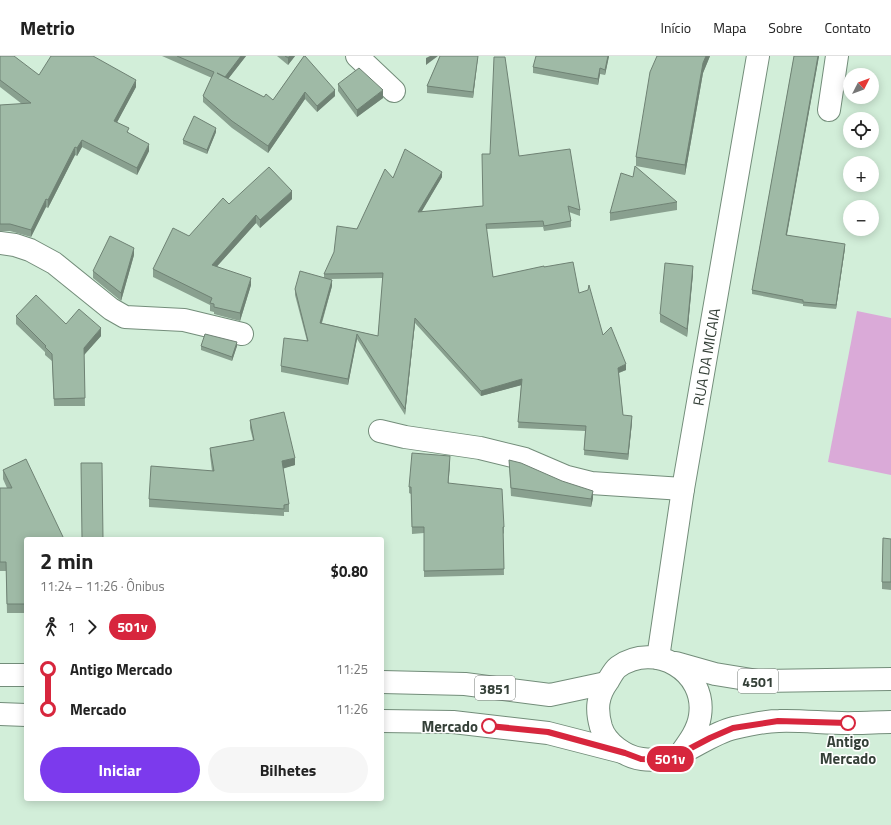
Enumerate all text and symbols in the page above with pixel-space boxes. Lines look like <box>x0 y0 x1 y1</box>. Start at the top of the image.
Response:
text: Metrio <box>20 13 75 42</box>
text: Início <box>661 17 691 38</box>
text: Mapa <box>713 17 746 38</box>
text: Sobre <box>768 17 802 38</box>
text: Contato <box>824 17 871 38</box>
north arrow <box>843 68 879 104</box>
map controls <box>843 68 879 236</box>
button: locate <box>843 112 879 148</box>
button: + <box>843 156 879 192</box>
button: − <box>843 200 879 236</box>
street label: RUA DA MICAIA <box>686 306 726 407</box>
text: 2 min <box>40 544 93 578</box>
text: $0.80 <box>331 560 368 583</box>
text: 11:24 – 11:26 · Ônibus <box>40 576 165 596</box>
icon: walk <box>40 616 62 638</box>
icon: forward <box>81 616 103 638</box>
text: 501v <box>117 616 148 637</box>
text: 1 <box>68 617 75 637</box>
text: Antigo Mercado <box>70 658 173 681</box>
text: 11:25 <box>336 659 368 679</box>
road number: 4501 <box>738 669 778 693</box>
road number: 3851 <box>475 676 515 700</box>
text: Mercado <box>70 698 127 721</box>
text: 11:26 <box>336 699 368 719</box>
place label: Mercado <box>421 715 478 738</box>
marker: Antigo Mercado <box>840 715 856 731</box>
marker: Mercado <box>481 718 497 734</box>
place label: Antigo Mercado <box>820 730 876 770</box>
line badge: 501v <box>642 746 698 772</box>
button: Iniciar <box>40 747 200 793</box>
button: Bilhetes <box>208 747 368 793</box>
text: 501v <box>655 748 685 769</box>

